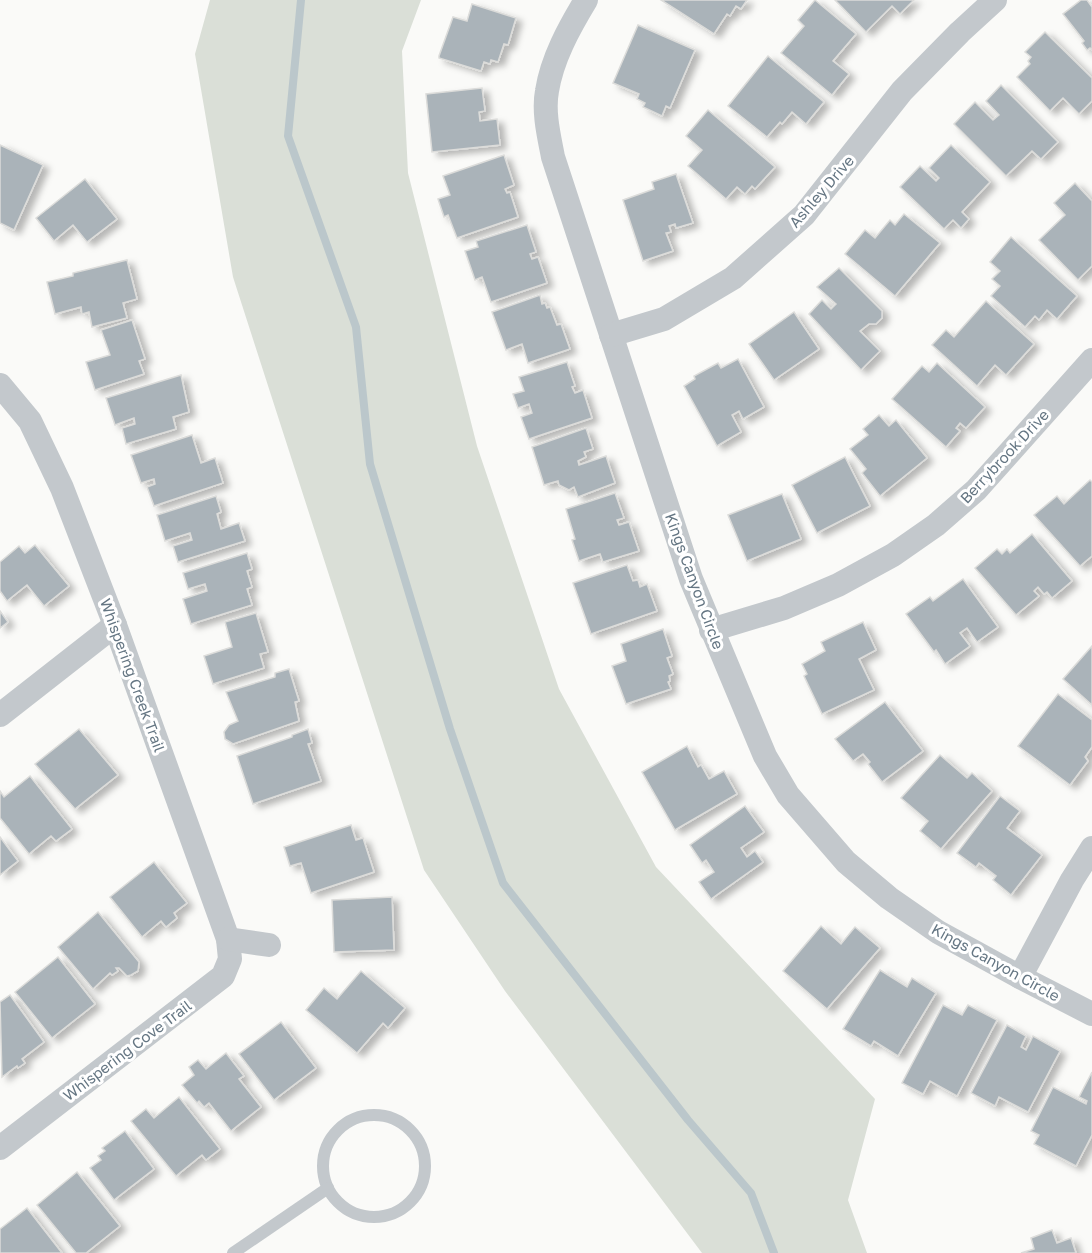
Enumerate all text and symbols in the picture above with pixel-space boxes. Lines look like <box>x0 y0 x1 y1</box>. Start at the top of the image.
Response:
street label: Ashley Drive <box>785 151 857 231</box>
street label: Berrybrook Drive <box>956 405 1052 507</box>
street label: Kings Canyon Circle <box>662 510 728 652</box>
street label: Whispering Creek Trail <box>97 596 169 754</box>
street label: Kings Canyon Circle <box>929 919 1063 1005</box>
street label: Whispering Cove Trail <box>59 996 195 1104</box>

